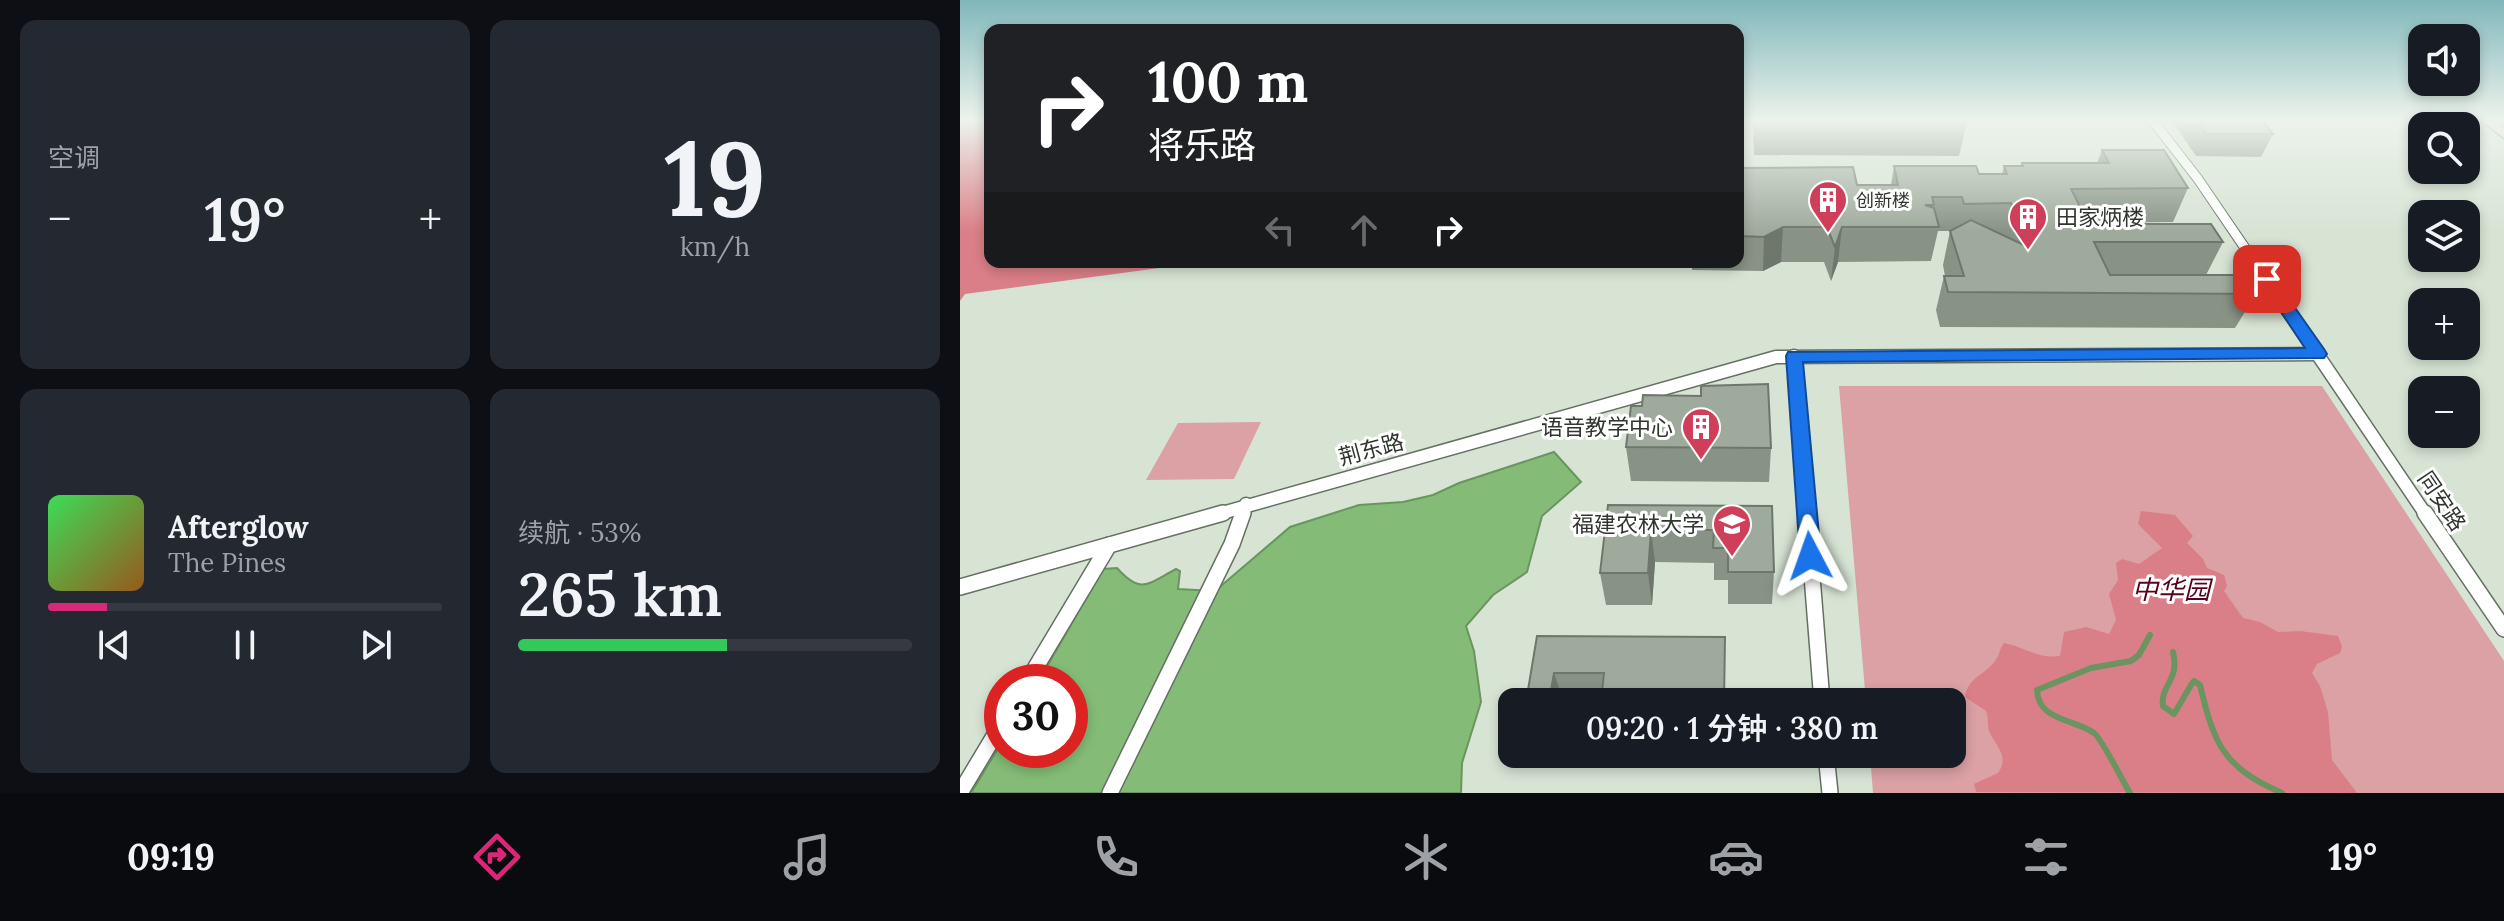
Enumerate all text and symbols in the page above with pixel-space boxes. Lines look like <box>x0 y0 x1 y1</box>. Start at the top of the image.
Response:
map controls <box>2408 24 2480 448</box>
button: sound <box>2408 24 2480 96</box>
text: 100 m <box>1148 46 1308 117</box>
icon: right <box>1016 56 1120 160</box>
text: 19 <box>664 111 766 244</box>
button: search <box>2408 112 2480 184</box>
text: 将乐路 <box>1148 122 1256 168</box>
text: 空调 <box>48 141 100 174</box>
building icon: 创新楼 <box>1807 179 1849 234</box>
text: 19° <box>204 181 286 257</box>
place label: 创新楼 <box>1856 189 1910 212</box>
text: − <box>48 191 71 247</box>
text: + <box>419 191 442 247</box>
building icon: 田家炳楼 <box>2007 196 2049 251</box>
button: layers <box>2408 200 2480 272</box>
place label: 田家炳楼 <box>2056 203 2144 231</box>
icon: left <box>1258 208 1302 252</box>
icon: ahead <box>1342 208 1386 252</box>
icon: right <box>1426 208 1470 252</box>
text: km/h <box>680 230 750 263</box>
pin <box>2233 245 2301 313</box>
icon: arrive <box>2245 257 2289 301</box>
button: + <box>2408 288 2480 360</box>
button: − <box>2408 376 2480 448</box>
building icon: 语音教学中心 <box>1680 406 1722 461</box>
place label: 语音教学中心 <box>1541 413 1673 441</box>
street label: 荆东路 <box>1335 427 1407 471</box>
street label: 同安路 <box>2412 466 2472 536</box>
school or university icon: 福建农林大学 <box>1711 503 1753 558</box>
text: Afterglow <box>168 508 309 546</box>
place label: 福建农林大学 <box>1572 510 1704 538</box>
position arrow <box>1768 514 1852 598</box>
text: 续航 · 53% <box>518 516 641 549</box>
text: The Pines <box>168 546 286 579</box>
text: 265 km <box>518 556 722 632</box>
park label: 中华园 <box>2132 573 2214 606</box>
icon: previous <box>92 623 136 667</box>
icon: pause <box>223 623 267 667</box>
icon: next <box>354 623 398 667</box>
speed limit sign: 30 <box>984 664 1088 768</box>
text: 09:20 · 1 分钟 · 380 m <box>1586 709 1878 747</box>
icon: directions <box>469 829 525 885</box>
icon: music <box>779 829 835 885</box>
icon: phone <box>1088 829 1144 885</box>
icon: climate <box>1398 829 1454 885</box>
icon: car <box>1708 829 1764 885</box>
icon: filters <box>2018 829 2074 885</box>
text: 09:19 <box>127 834 215 880</box>
text: 19° <box>2328 834 2377 880</box>

